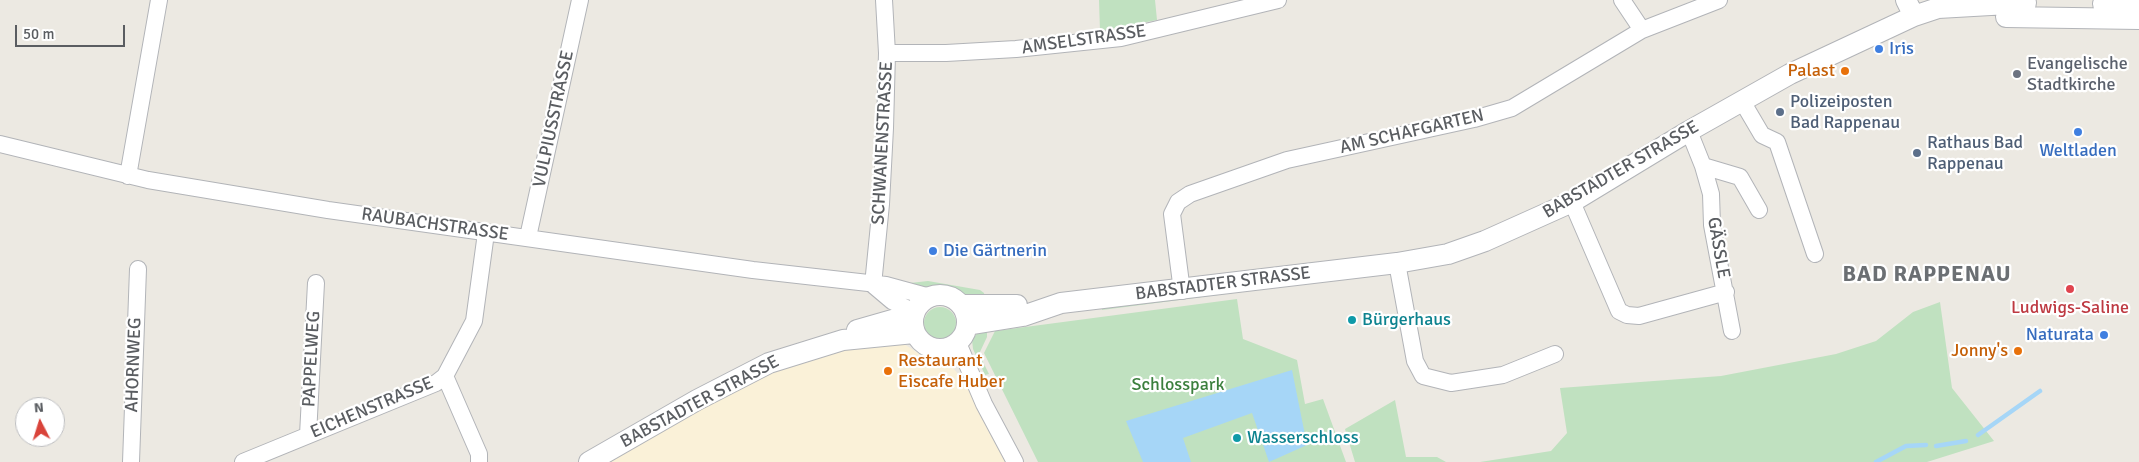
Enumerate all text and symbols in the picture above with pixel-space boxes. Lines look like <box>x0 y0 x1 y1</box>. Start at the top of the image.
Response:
scale bar <box>18 15 128 47</box>
street label: AMSELSTRASSE <box>1020 21 1148 59</box>
text: 50 m <box>23 25 54 43</box>
place label: Iris <box>1889 38 1914 60</box>
marker: Iris <box>1873 43 1885 55</box>
street label: VULPIUSSTRASSE <box>529 49 579 189</box>
place label: Evangelische Stadtkirche <box>2027 53 2128 96</box>
place label: Palast <box>1787 60 1835 82</box>
street label: SCHWANENSTRASSE <box>868 61 898 225</box>
marker: Palast <box>1839 65 1851 77</box>
marker: Evangelische Stadtkirche <box>2011 68 2023 80</box>
place label: Polizeiposten Bad Rappenau <box>1790 91 1900 134</box>
street label: AM SCHAFGARTEN <box>1338 105 1486 159</box>
marker: Polizeiposten Bad Rappenau <box>1774 106 1786 118</box>
street label: BABSTADTER STRASSE <box>1539 117 1703 223</box>
marker: Weltladen <box>2072 126 2084 138</box>
place label: Rathaus Bad Rappenau <box>1927 132 2023 174</box>
place label: Weltladen <box>2039 140 2117 162</box>
marker: Rathaus Bad Rappenau <box>1911 147 1923 159</box>
street label: RAUBACHSTRASSE <box>360 204 510 246</box>
street label: GÄSSLE <box>1702 216 1734 280</box>
place label: Die Gärtnerin <box>943 240 1047 262</box>
marker: Die Gärtnerin <box>927 245 939 257</box>
district label: BAD RAPPENAU <box>1841 262 2013 288</box>
street label: BABSTADTER STRASSE <box>1134 263 1312 305</box>
marker: Ludwigs-Saline <box>2064 283 2076 295</box>
place label: Ludwigs-Saline <box>2011 297 2129 319</box>
place label: Bürgerhaus <box>1362 309 1451 331</box>
street label: PAPPELWEG <box>299 310 325 408</box>
marker: Bürgerhaus <box>1346 314 1358 326</box>
street label: AHORNWEG <box>122 317 146 413</box>
place label: Naturata <box>2026 324 2094 346</box>
marker: Naturata <box>2098 329 2110 341</box>
place label: Jonny's <box>1951 340 2008 362</box>
marker: Jonny's <box>2012 345 2024 357</box>
place label: Restaurant Eiscafe Huber <box>898 350 1004 392</box>
street label: BABSTADTER STRASSE <box>617 351 783 453</box>
marker: Restaurant Eiscafe Huber <box>882 365 894 377</box>
street label: EICHENSTRASSE <box>307 372 437 444</box>
park label: Schlosspark <box>1132 374 1224 396</box>
north arrow <box>15 397 65 447</box>
text: N <box>33 399 44 416</box>
place label: Wasserschloss <box>1247 427 1359 449</box>
marker: Wasserschloss <box>1231 432 1243 444</box>

